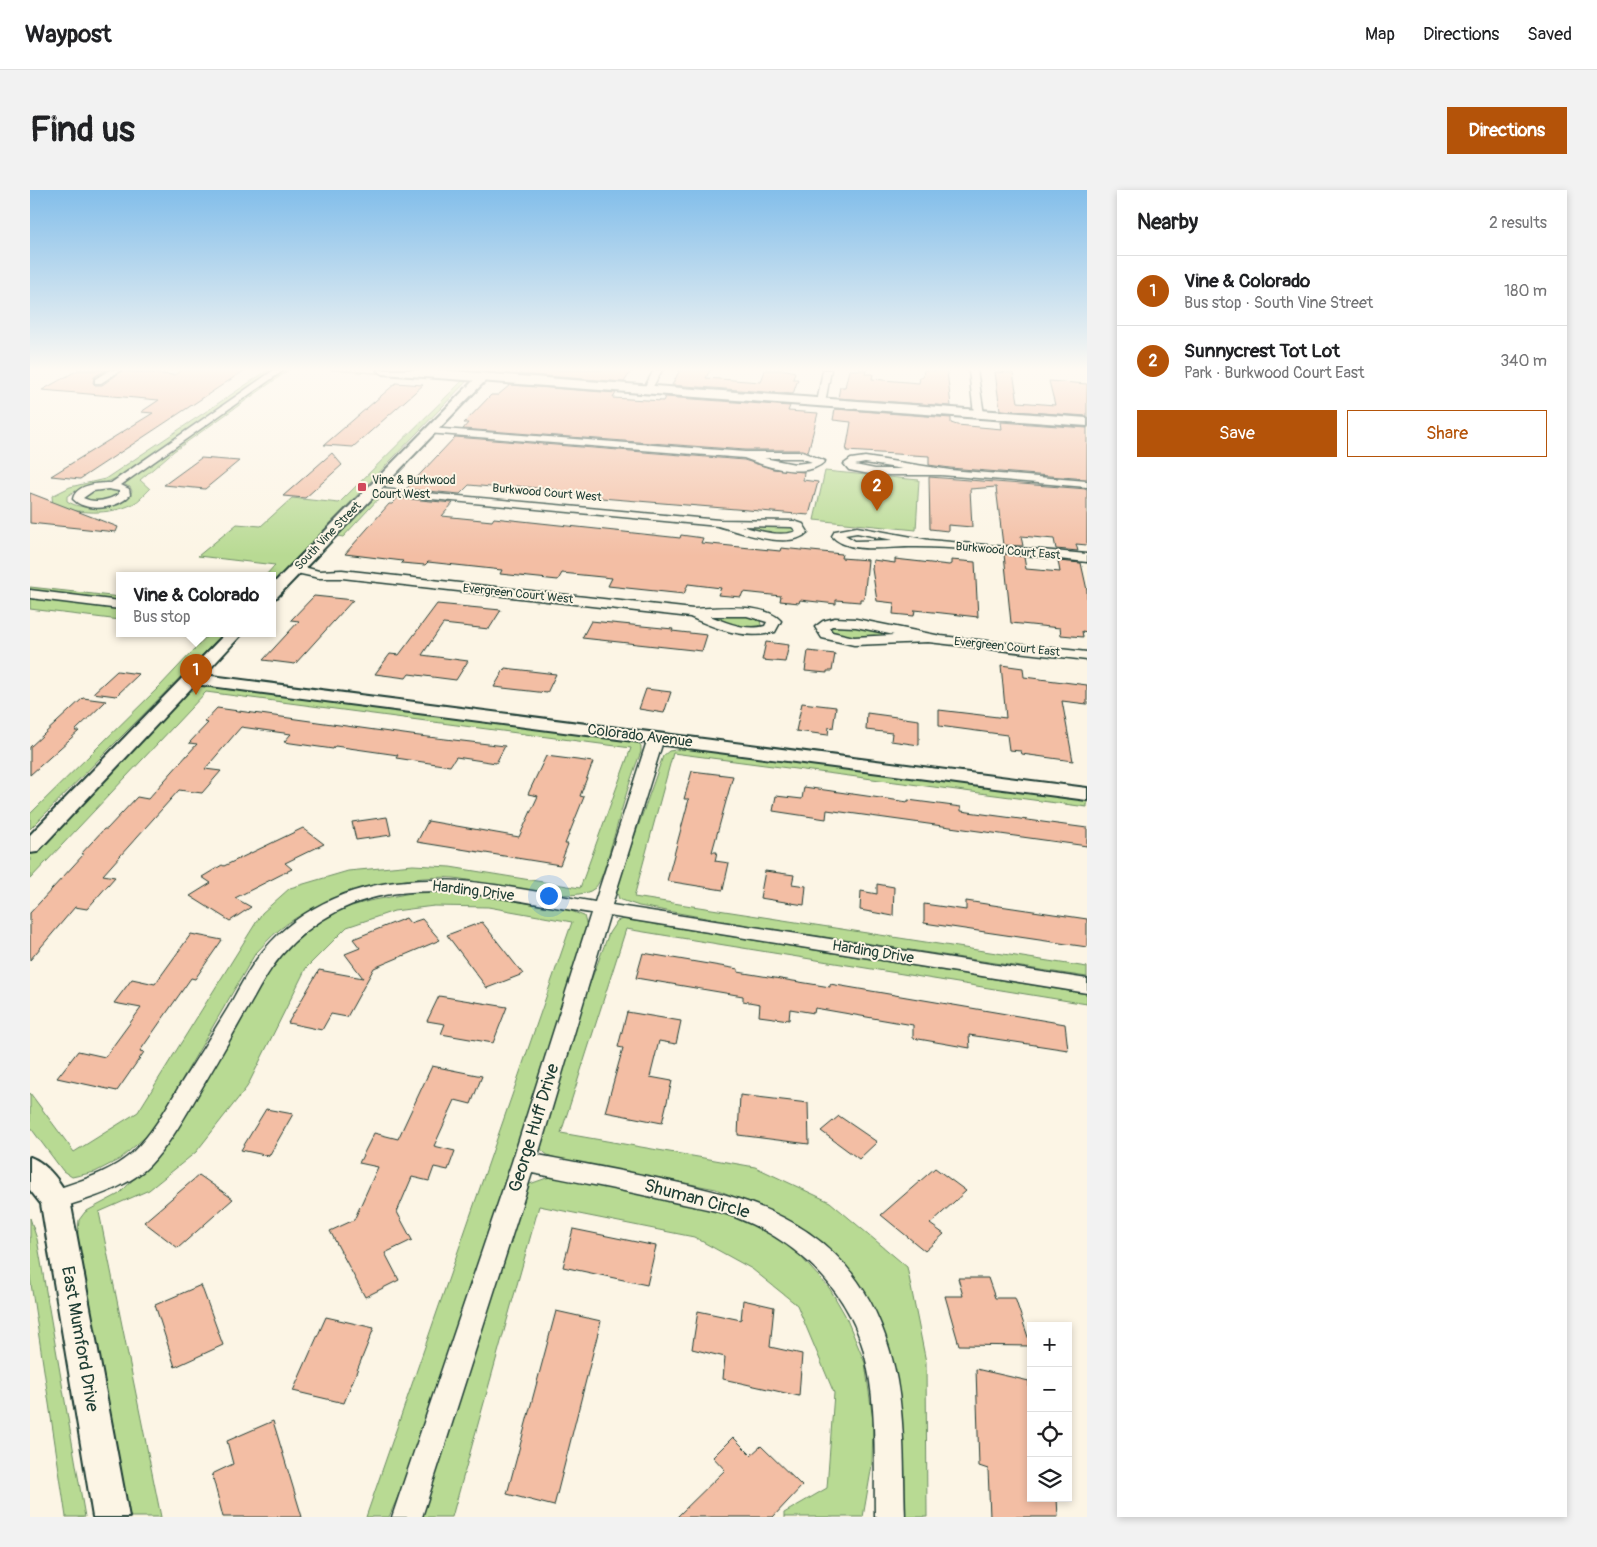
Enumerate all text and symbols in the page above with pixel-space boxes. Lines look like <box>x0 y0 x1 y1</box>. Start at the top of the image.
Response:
text: Waypost <box>25 20 112 49</box>
text: Map <box>1365 23 1395 46</box>
text: Directions <box>1423 23 1499 46</box>
text: Saved <box>1527 23 1572 46</box>
button: Directions <box>1447 107 1567 154</box>
text: Find us <box>30 108 135 152</box>
text: Nearby <box>1137 209 1198 236</box>
text: 2 results <box>1489 213 1547 233</box>
text: Vine & Colorado <box>1184 269 1310 293</box>
text: 1 <box>1150 281 1156 301</box>
text: 180 m <box>1504 281 1547 301</box>
text: Bus stop · South Vine Street <box>1184 293 1373 313</box>
text: Sunnycrest Tot Lot <box>1184 339 1340 363</box>
text: 2 <box>1149 351 1157 371</box>
text: 340 m <box>1500 351 1547 371</box>
text: Park · Burkwood Court East <box>1184 363 1364 383</box>
button: Save <box>1137 410 1337 457</box>
button: Share <box>1347 410 1547 457</box>
pin: 2 <box>861 470 893 511</box>
place label: Vine & Burkwood Court West <box>372 473 456 502</box>
marker: Vine & Burkwood Court West <box>356 481 368 493</box>
street label: Burkwood Court West <box>492 481 602 505</box>
street label: South Vine Street <box>291 498 365 573</box>
street label: Burkwood Court East <box>955 539 1061 563</box>
popup <box>116 572 276 637</box>
street label: Evergreen Court West <box>462 581 574 607</box>
text: Vine & Colorado <box>133 583 259 607</box>
text: Bus stop <box>133 607 191 627</box>
street label: Evergreen Court East <box>953 634 1061 660</box>
pin: 1 <box>180 654 212 695</box>
street label: Colorado Avenue <box>586 720 694 752</box>
street label: Harding Drive <box>431 877 516 906</box>
your location <box>536 883 562 909</box>
street label: Harding Drive <box>831 936 916 968</box>
street label: George Huff Drive <box>504 1061 565 1195</box>
street label: Shuman Circle <box>642 1174 752 1224</box>
street label: East Mumford Drive <box>56 1264 104 1414</box>
map controls <box>1027 1322 1072 1502</box>
button: + <box>1027 1322 1072 1367</box>
button: − <box>1027 1367 1072 1412</box>
button: locate <box>1027 1412 1072 1457</box>
button: layers <box>1027 1457 1072 1502</box>

